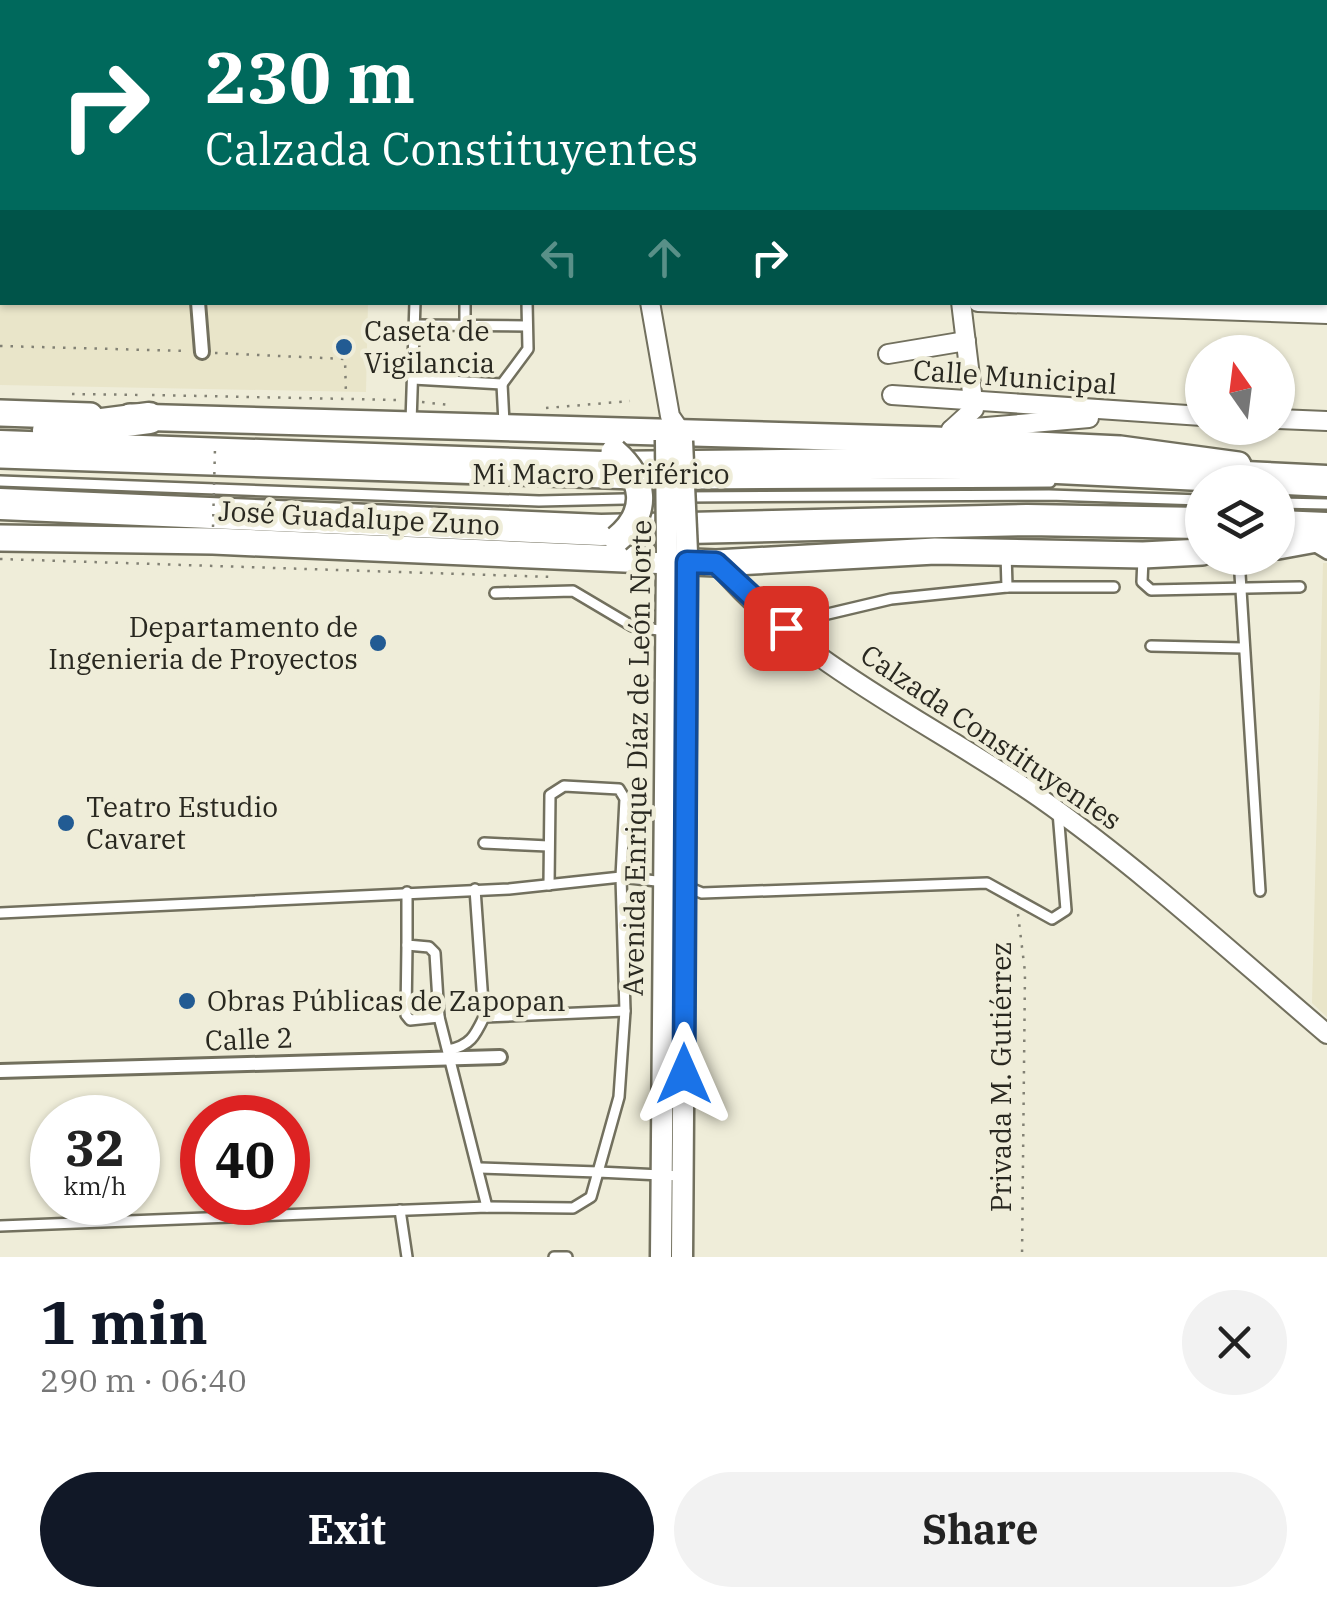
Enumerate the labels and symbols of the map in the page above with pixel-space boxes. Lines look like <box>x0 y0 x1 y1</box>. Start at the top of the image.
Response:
place label: Caseta de Vigilancia <box>364 312 495 381</box>
north arrow <box>1185 335 1295 445</box>
marker: Caseta de Vigilancia <box>333 336 355 358</box>
street label: Calle Municipal <box>912 351 1118 402</box>
street label: Mi Macro Periférico <box>472 455 730 492</box>
street label: José Guadalupe Zuno <box>217 492 501 543</box>
street label: Avenida Enrique Díaz de León Norte <box>614 520 659 996</box>
pin <box>744 586 829 671</box>
place label: Departamento de Ingenieria de Proyectos <box>48 608 358 677</box>
marker: Departamento de Ingenieria de Proyectos <box>367 632 389 654</box>
street label: Calzada Constituyentes <box>854 635 1129 838</box>
place label: Teatro Estudio Cavaret <box>86 788 278 857</box>
marker: Teatro Estudio Cavaret <box>55 812 77 834</box>
street label: Privada M. Gutiérrez <box>982 942 1019 1212</box>
place label: Obras Públicas de Zapopan <box>207 982 566 1019</box>
marker: Obras Públicas de Zapopan <box>176 990 198 1012</box>
street label: Calle 2 <box>204 1018 294 1059</box>
position arrow <box>632 1022 736 1126</box>
speed limit sign: 40 <box>180 1095 310 1225</box>

